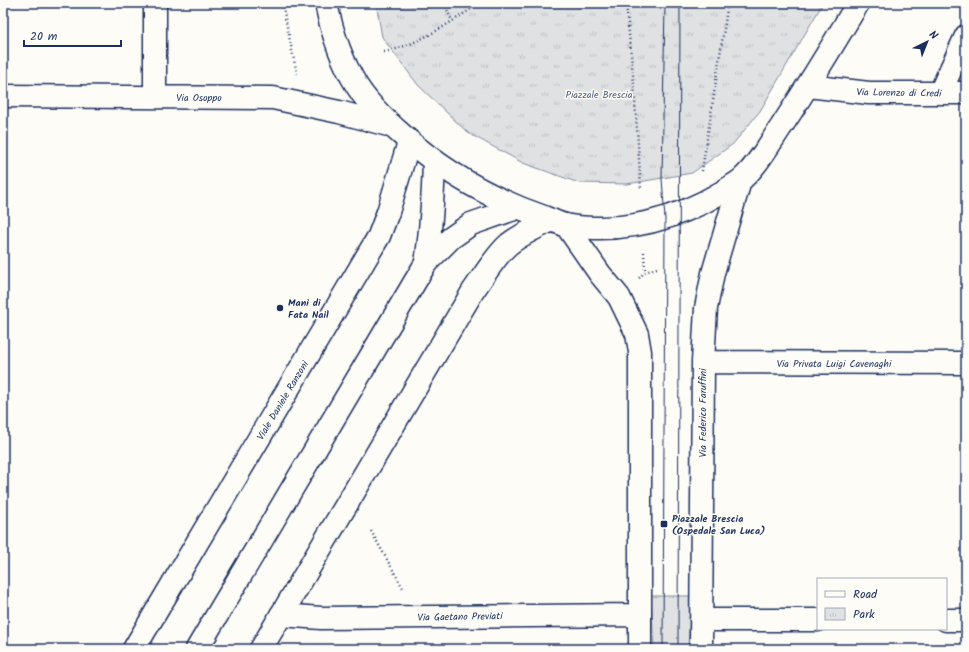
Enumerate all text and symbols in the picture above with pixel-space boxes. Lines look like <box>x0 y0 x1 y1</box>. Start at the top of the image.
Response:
scale bar <box>24 22 121 48</box>
north arrow <box>907 22 947 62</box>
text: N <box>924 26 942 44</box>
text: 20 m <box>30 27 58 46</box>
street label: Via Lorenzo di Credi <box>856 84 942 102</box>
park label: Piazzale Brescia <box>566 87 633 103</box>
street label: Via Osoppo <box>176 90 222 106</box>
place label: Mani di Fata Nail <box>288 295 329 323</box>
marker: Mani di Fata Nail <box>275 303 285 313</box>
street label: Via Privata Luigi Cavenaghi <box>777 356 892 372</box>
street label: Viale Daniele Ranzoni <box>253 357 313 443</box>
street label: Via Federico Faruffini <box>695 368 711 458</box>
place label: Piazzale Brescia (Ospedale San Luca) <box>672 511 765 539</box>
marker: Piazzale Brescia (Ospedale San Luca) <box>659 519 669 529</box>
legend <box>817 578 947 630</box>
text: Road <box>853 585 878 604</box>
text: Park <box>853 605 875 624</box>
street label: Via Gaetano Previati <box>417 608 503 626</box>

